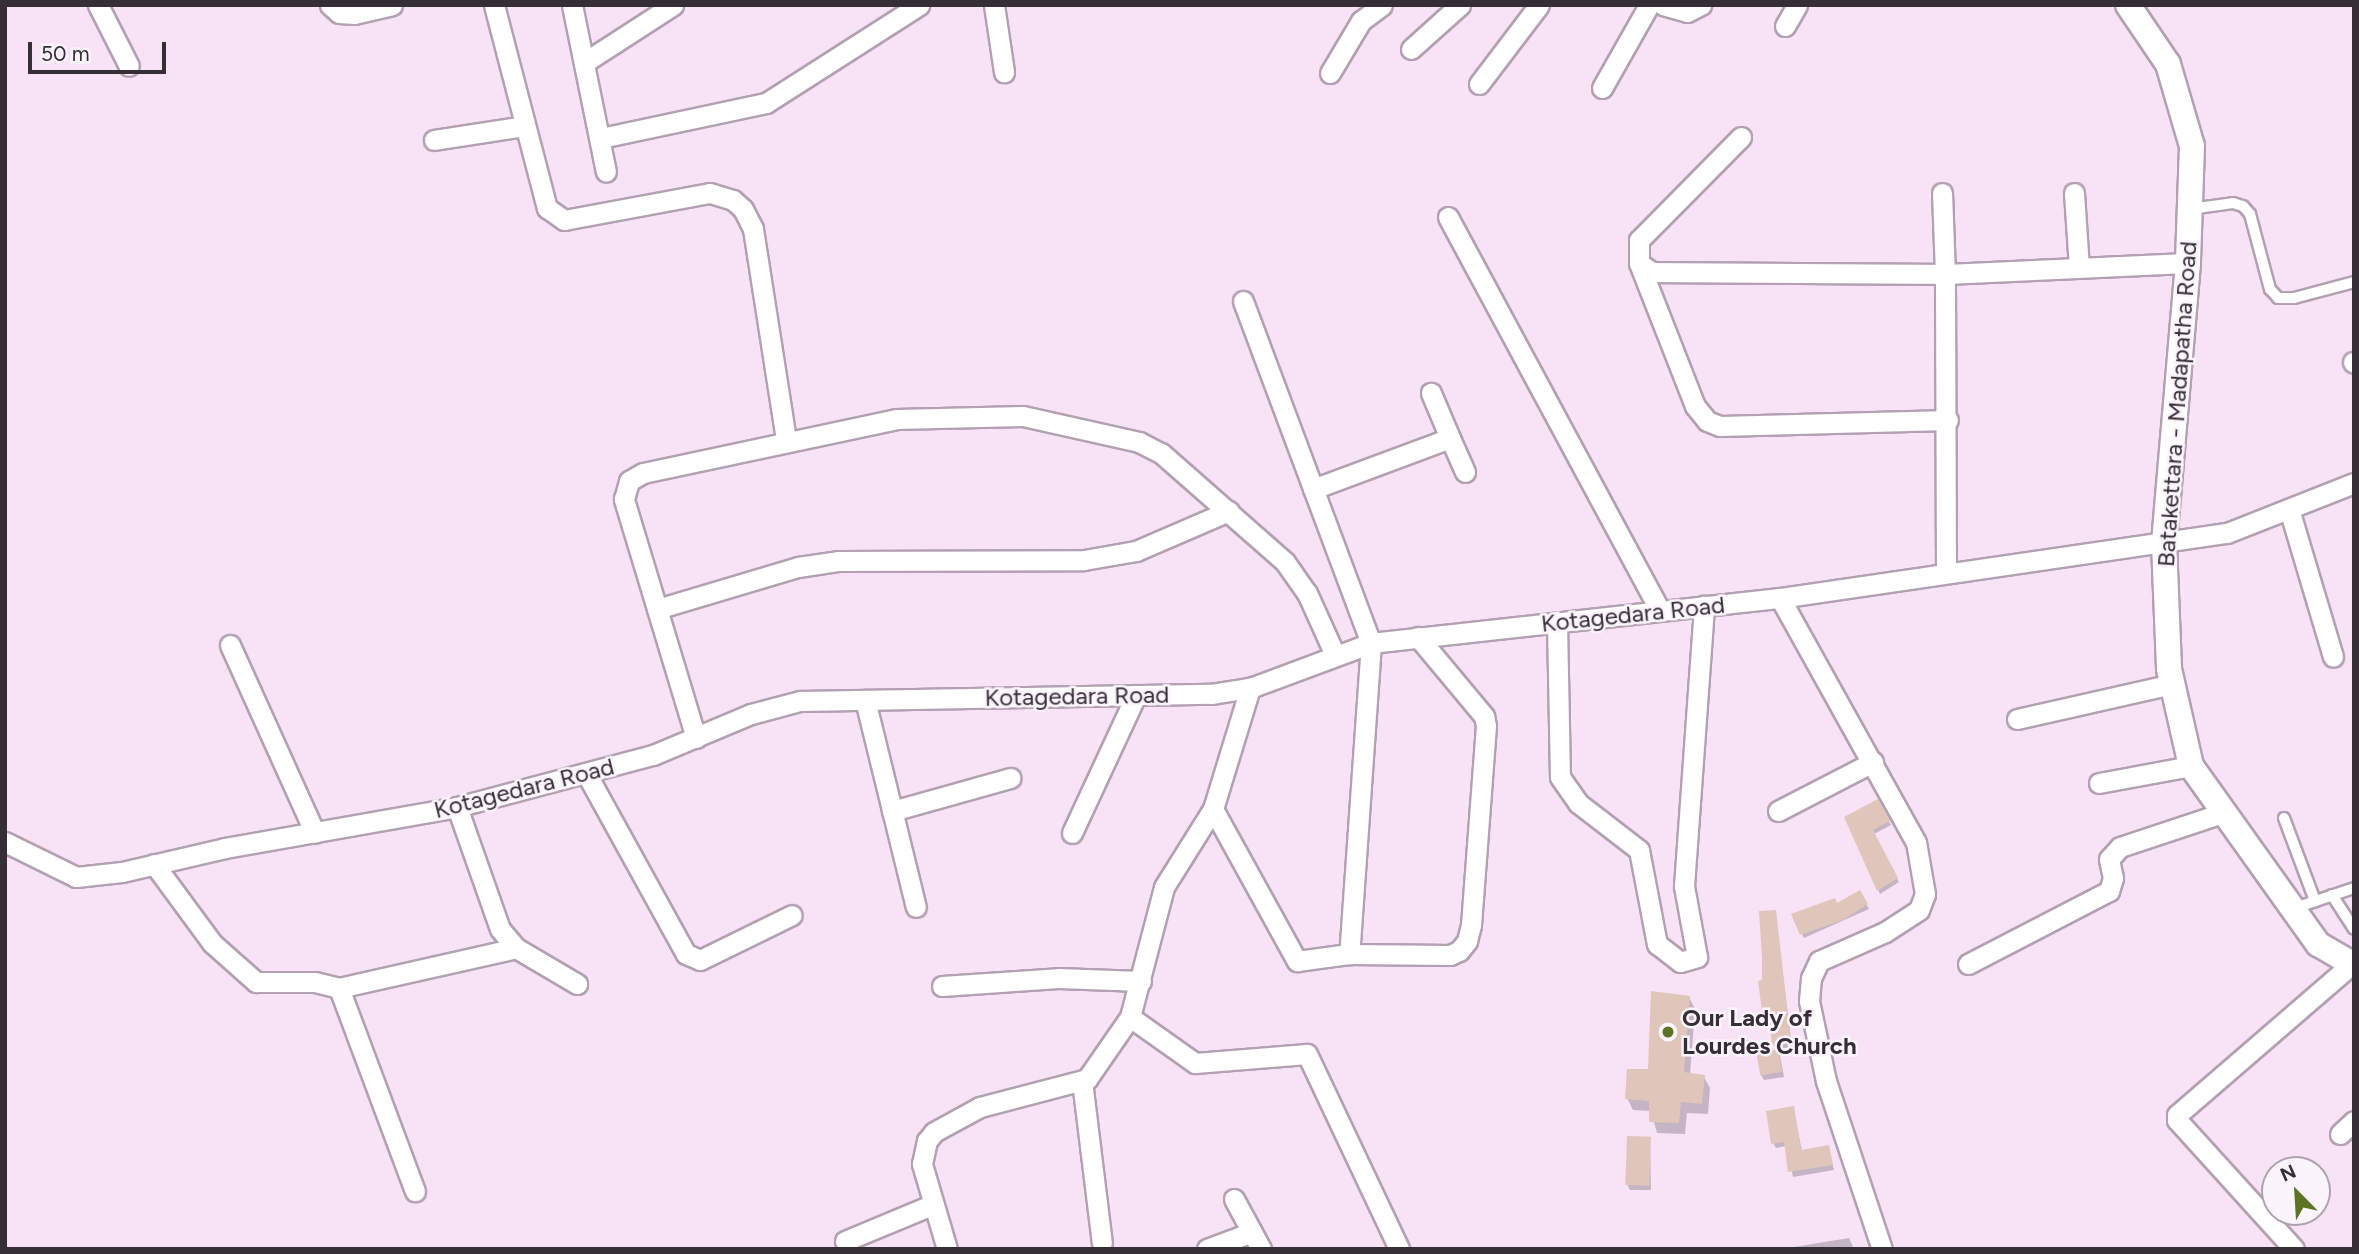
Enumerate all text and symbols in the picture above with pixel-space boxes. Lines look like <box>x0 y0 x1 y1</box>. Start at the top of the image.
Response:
scale bar <box>32 28 170 72</box>
text: 50 m <box>41 41 90 66</box>
street label: Batakettara - Madapatha Road <box>2151 240 2203 568</box>
street label: Kotagedara Road <box>1540 590 1726 638</box>
street label: Kotagedara Road <box>984 680 1170 712</box>
street label: Kotagedara Road <box>431 752 617 824</box>
place label: Our Lady of Lourdes Church <box>1682 1004 1857 1060</box>
marker: Our Lady of Lourdes Church <box>1660 1024 1676 1040</box>
north arrow <box>2261 1156 2331 1226</box>
text: N <box>2277 1160 2299 1187</box>

